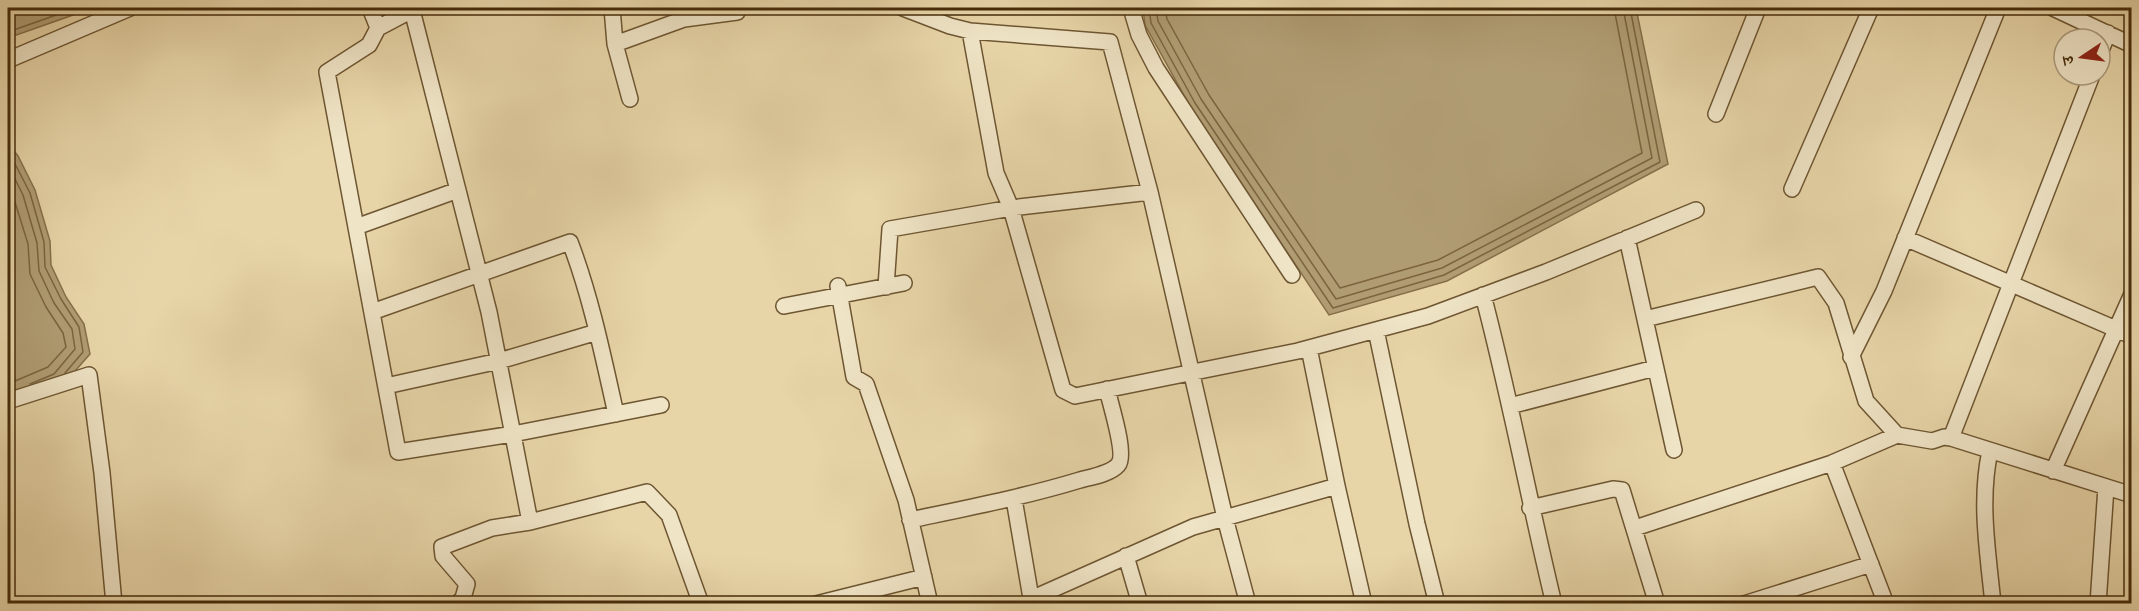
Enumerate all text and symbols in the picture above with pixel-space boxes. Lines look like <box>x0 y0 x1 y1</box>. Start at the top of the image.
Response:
north arrow <box>2052 27 2112 87</box>
text: उ <box>2057 52 2079 67</box>

